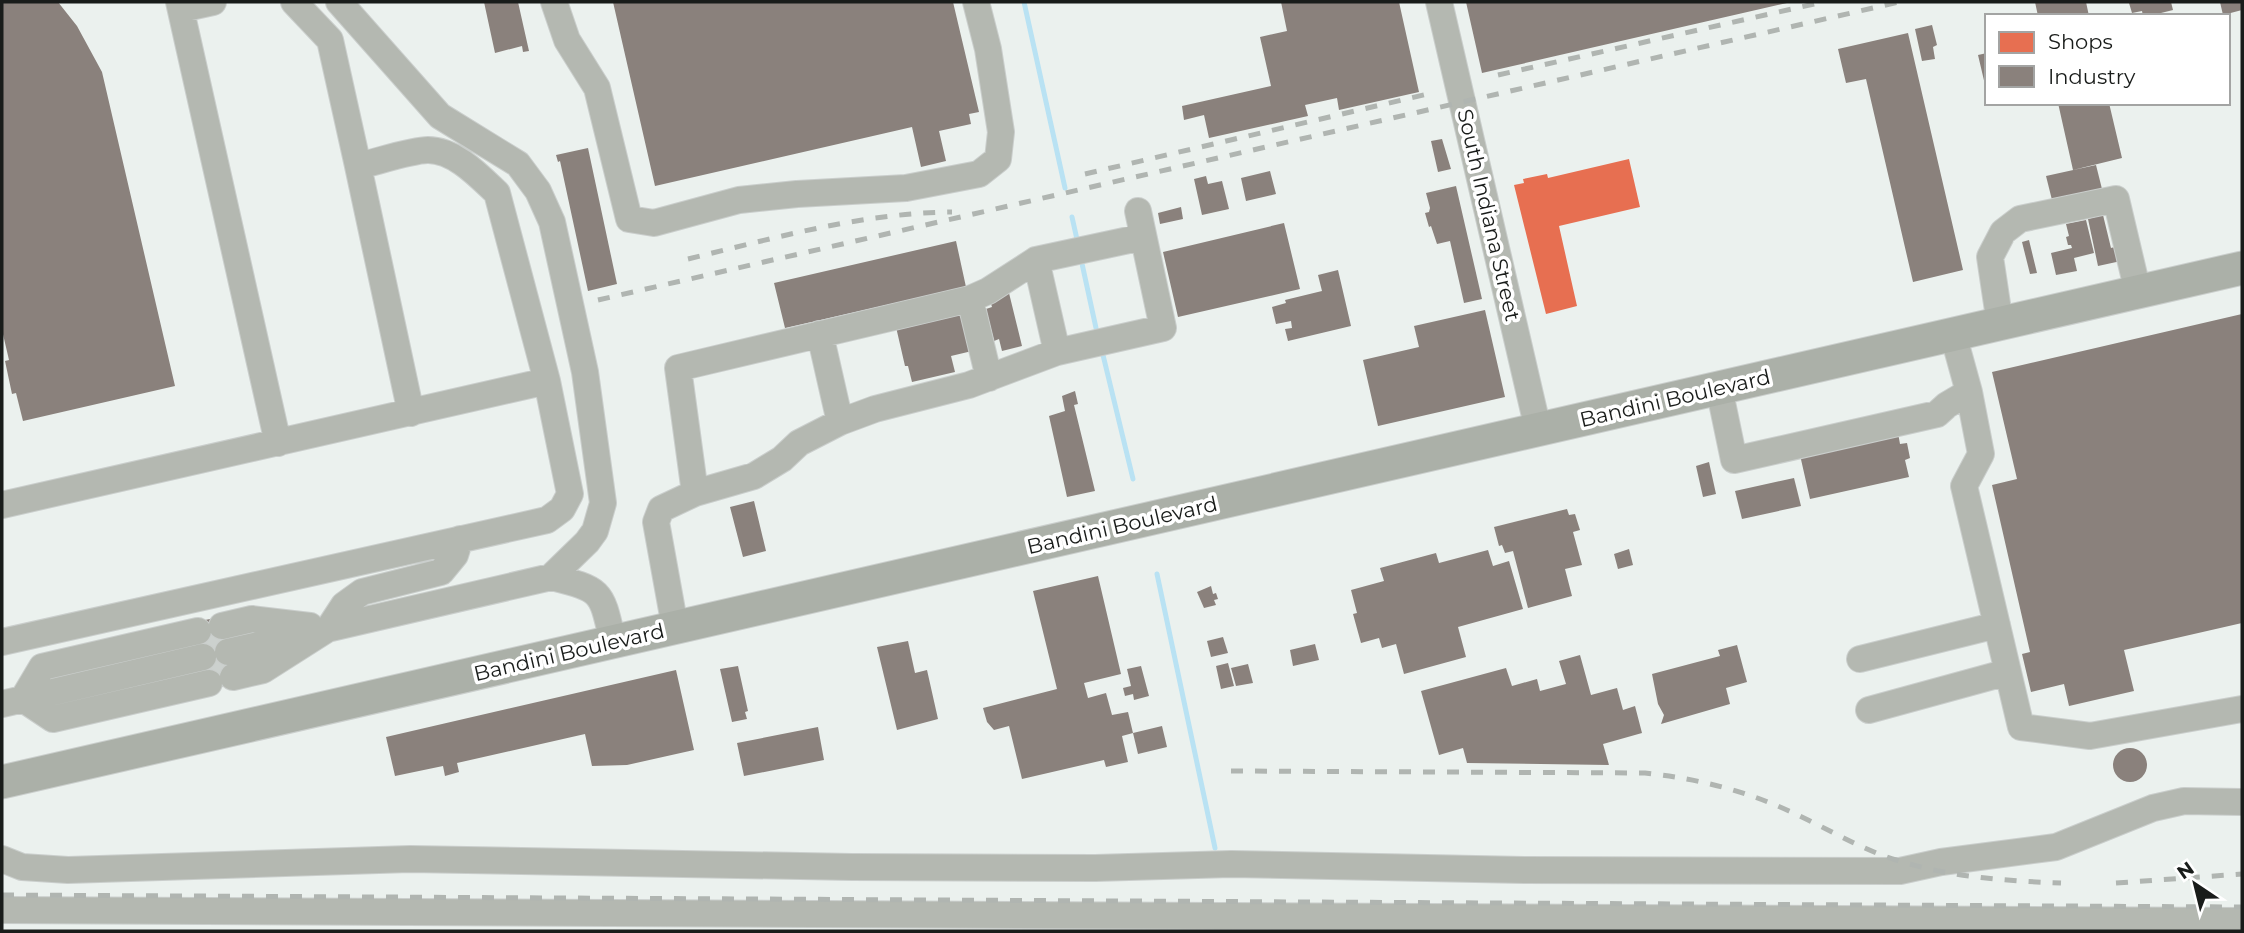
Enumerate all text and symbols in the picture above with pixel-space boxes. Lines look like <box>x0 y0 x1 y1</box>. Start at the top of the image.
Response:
legend <box>1985 14 2230 105</box>
text: Shops <box>2048 29 2113 54</box>
text: Industry <box>2048 64 2136 89</box>
street label: South Indiana Street <box>1452 107 1526 323</box>
street label: Bandini Boulevard <box>1577 364 1773 432</box>
street label: Bandini Boulevard <box>1024 491 1220 559</box>
street label: Bandini Boulevard <box>471 618 667 686</box>
north arrow <box>2160 849 2230 919</box>
text: N <box>2173 857 2198 884</box>

